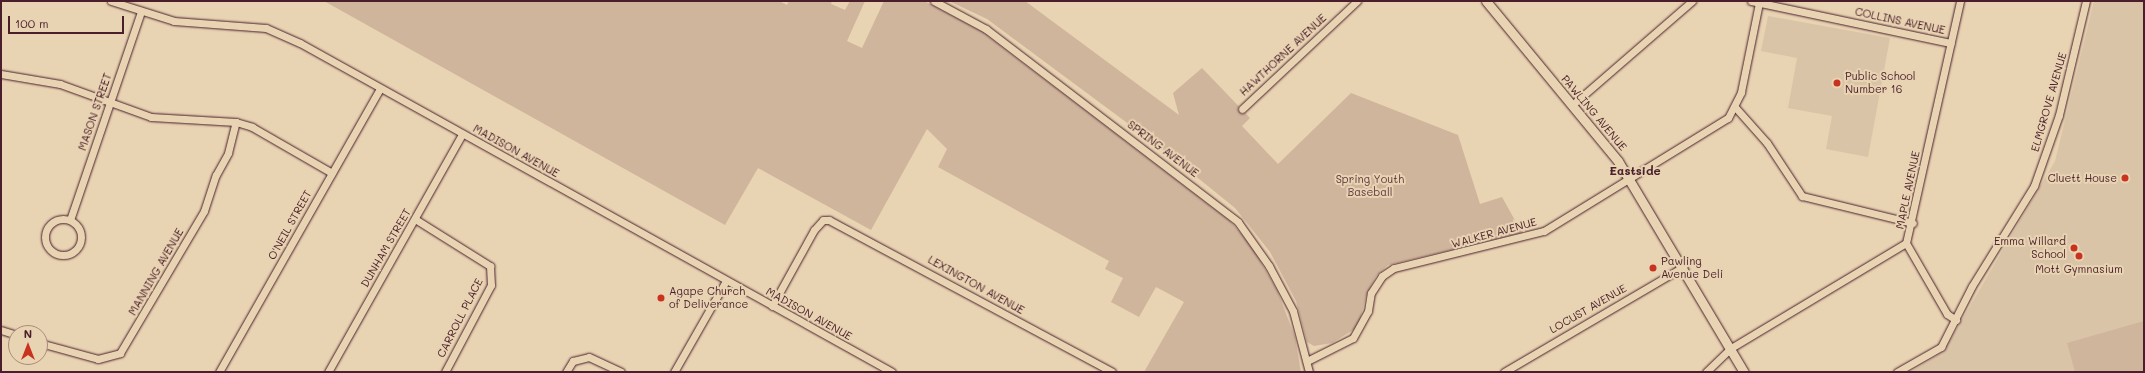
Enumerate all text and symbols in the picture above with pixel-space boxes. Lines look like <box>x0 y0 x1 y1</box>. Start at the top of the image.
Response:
street label: COLLINS AVENUE <box>1854 5 1946 37</box>
scale bar <box>10 8 126 34</box>
street label: HAWTHORNE AVENUE <box>1237 11 1329 99</box>
text: 100 m <box>15 15 49 31</box>
street label: ELMGROVE AVENUE <box>2028 51 2070 153</box>
place label: Public School Number 16 <box>1845 70 1916 96</box>
street label: MASON STREET <box>76 72 114 152</box>
street label: PAWLING AVENUE <box>1559 73 1629 153</box>
marker: Public School Number 16 <box>1832 78 1842 88</box>
street label: SPRING AVENUE <box>1125 118 1201 180</box>
street label: MADISON AVENUE <box>471 122 561 180</box>
street label: MAPLE AVENUE <box>1893 150 1923 230</box>
district label: Eastside <box>1609 164 1661 178</box>
place label: Cluett House <box>2048 171 2117 185</box>
park label: Spring Youth Baseball <box>1336 173 1404 199</box>
marker: Cluett House <box>2120 173 2130 183</box>
street label: O'NEIL STREET <box>265 188 315 262</box>
street label: DUNHAM STREET <box>358 206 414 290</box>
street label: WALKER AVENUE <box>1450 215 1538 251</box>
street label: MANNING AVENUE <box>126 226 186 318</box>
place label: Emma Willard School <box>1994 235 2066 261</box>
marker: Emma Willard School <box>2069 243 2079 253</box>
marker: Mott Gymnasium <box>2074 251 2084 261</box>
street label: LEXINGTON AVENUE <box>926 253 1026 317</box>
place label: Pawling Avenue Deli <box>1661 255 1723 281</box>
place label: Mott Gymnasium <box>2035 262 2123 276</box>
marker: Pawling Avenue Deli <box>1648 263 1658 273</box>
street label: CARROLL PLACE <box>434 276 486 360</box>
street label: LOCUST AVENUE <box>1547 282 1629 336</box>
place label: Agape Church of Deliverance <box>669 285 748 311</box>
street label: MADISON AVENUE <box>764 285 854 343</box>
marker: Agape Church of Deliverance <box>656 293 666 303</box>
north arrow <box>8 325 48 365</box>
text: N <box>24 326 32 341</box>

